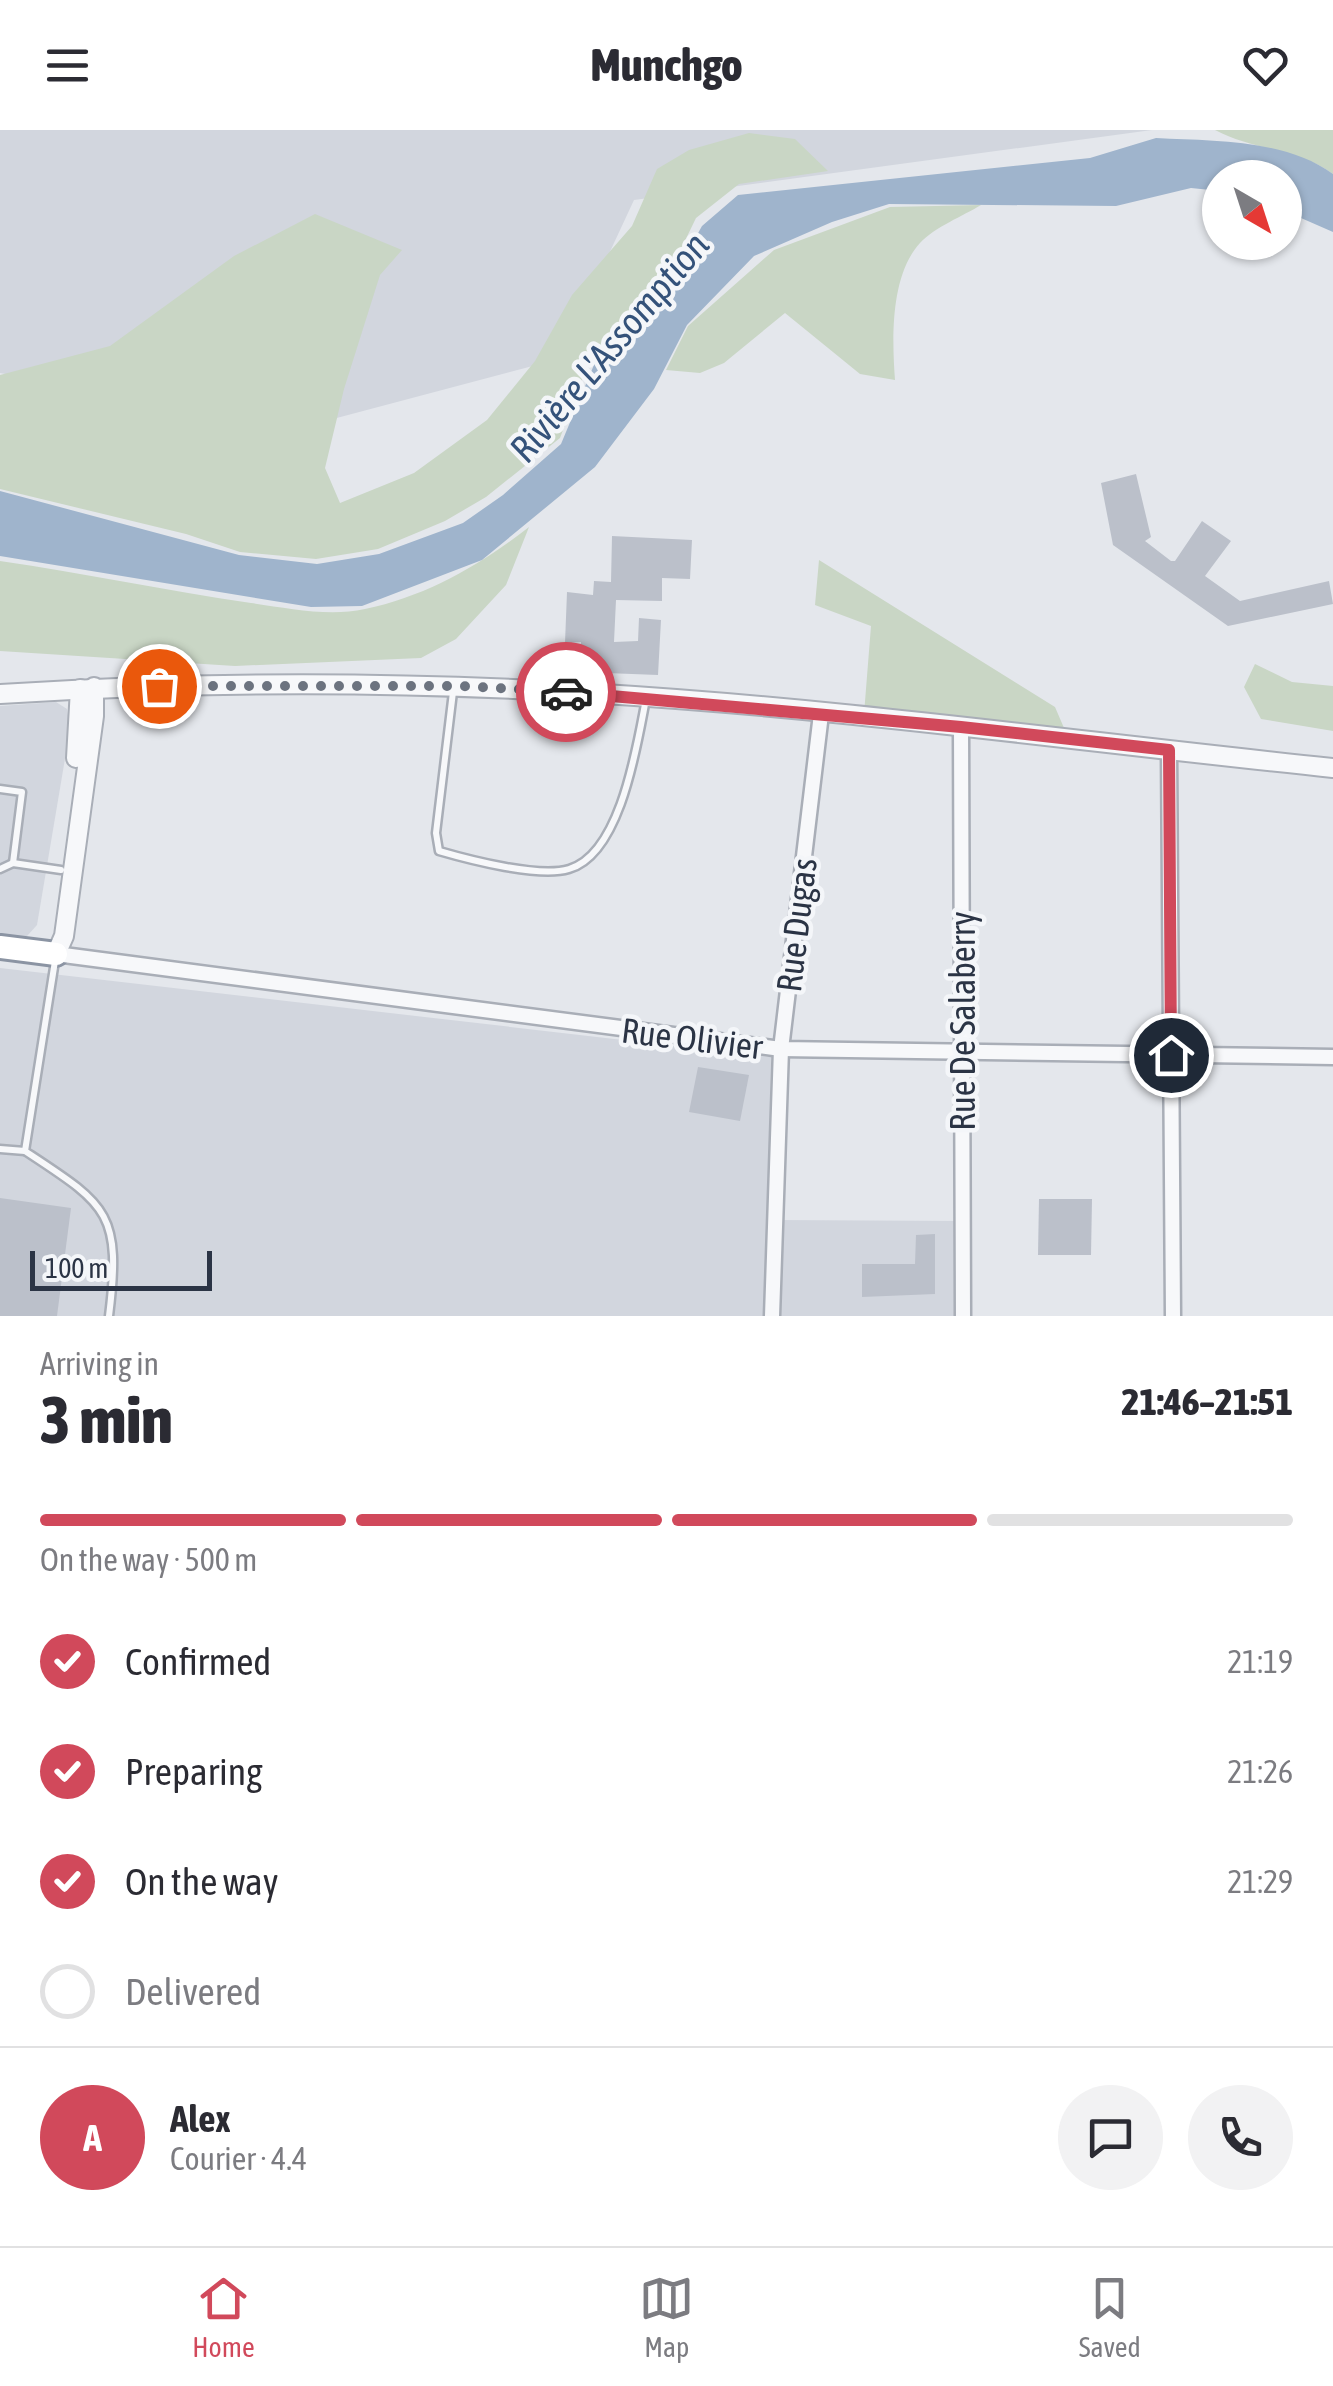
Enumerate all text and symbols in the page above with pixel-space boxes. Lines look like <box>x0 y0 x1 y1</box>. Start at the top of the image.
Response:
icon: menu <box>40 38 95 93</box>
icon: heart <box>1238 38 1293 93</box>
text: Munchgo <box>591 39 742 91</box>
north arrow <box>1202 160 1302 260</box>
map controls <box>1202 160 1302 260</box>
water label: Rivière L'Assomption <box>501 224 717 470</box>
courier <box>516 642 616 742</box>
pin <box>117 644 202 729</box>
icon: bag <box>132 659 187 714</box>
icon: car <box>539 665 594 720</box>
street label: Rue Dugas <box>768 856 824 994</box>
street label: Rue De Salaberry <box>942 911 982 1131</box>
street label: Rue Olivier <box>619 1010 765 1067</box>
pin <box>1129 1013 1214 1098</box>
icon: home <box>1144 1028 1199 1083</box>
scale bar <box>30 1246 212 1290</box>
text: 100 m <box>45 1252 108 1284</box>
text: Arriving in <box>40 1345 159 1382</box>
text: 21:46–21:51 <box>1121 1380 1293 1423</box>
text: 3 min <box>40 1382 173 1457</box>
text: On the way · 500 m <box>40 1541 257 1578</box>
icon: check <box>40 1634 95 1689</box>
text: Confirmed <box>125 1640 271 1683</box>
text: 21:19 <box>1227 1643 1293 1680</box>
icon: check <box>40 1744 95 1799</box>
text: Preparing <box>125 1750 263 1793</box>
text: 21:26 <box>1227 1753 1293 1790</box>
icon: check <box>40 1854 95 1909</box>
text: On the way <box>125 1860 278 1903</box>
text: 21:29 <box>1227 1863 1293 1900</box>
text: Delivered <box>125 1970 261 2013</box>
button: chat <box>1058 2085 1163 2190</box>
button: phone <box>1188 2085 1293 2190</box>
text: Alex <box>170 2097 231 2140</box>
text: A <box>83 2116 102 2159</box>
text: Courier · 4.4 <box>170 2140 307 2177</box>
tab: Home <box>192 2271 255 2363</box>
tab: Map <box>639 2271 694 2363</box>
tab: Saved <box>1079 2271 1141 2363</box>

